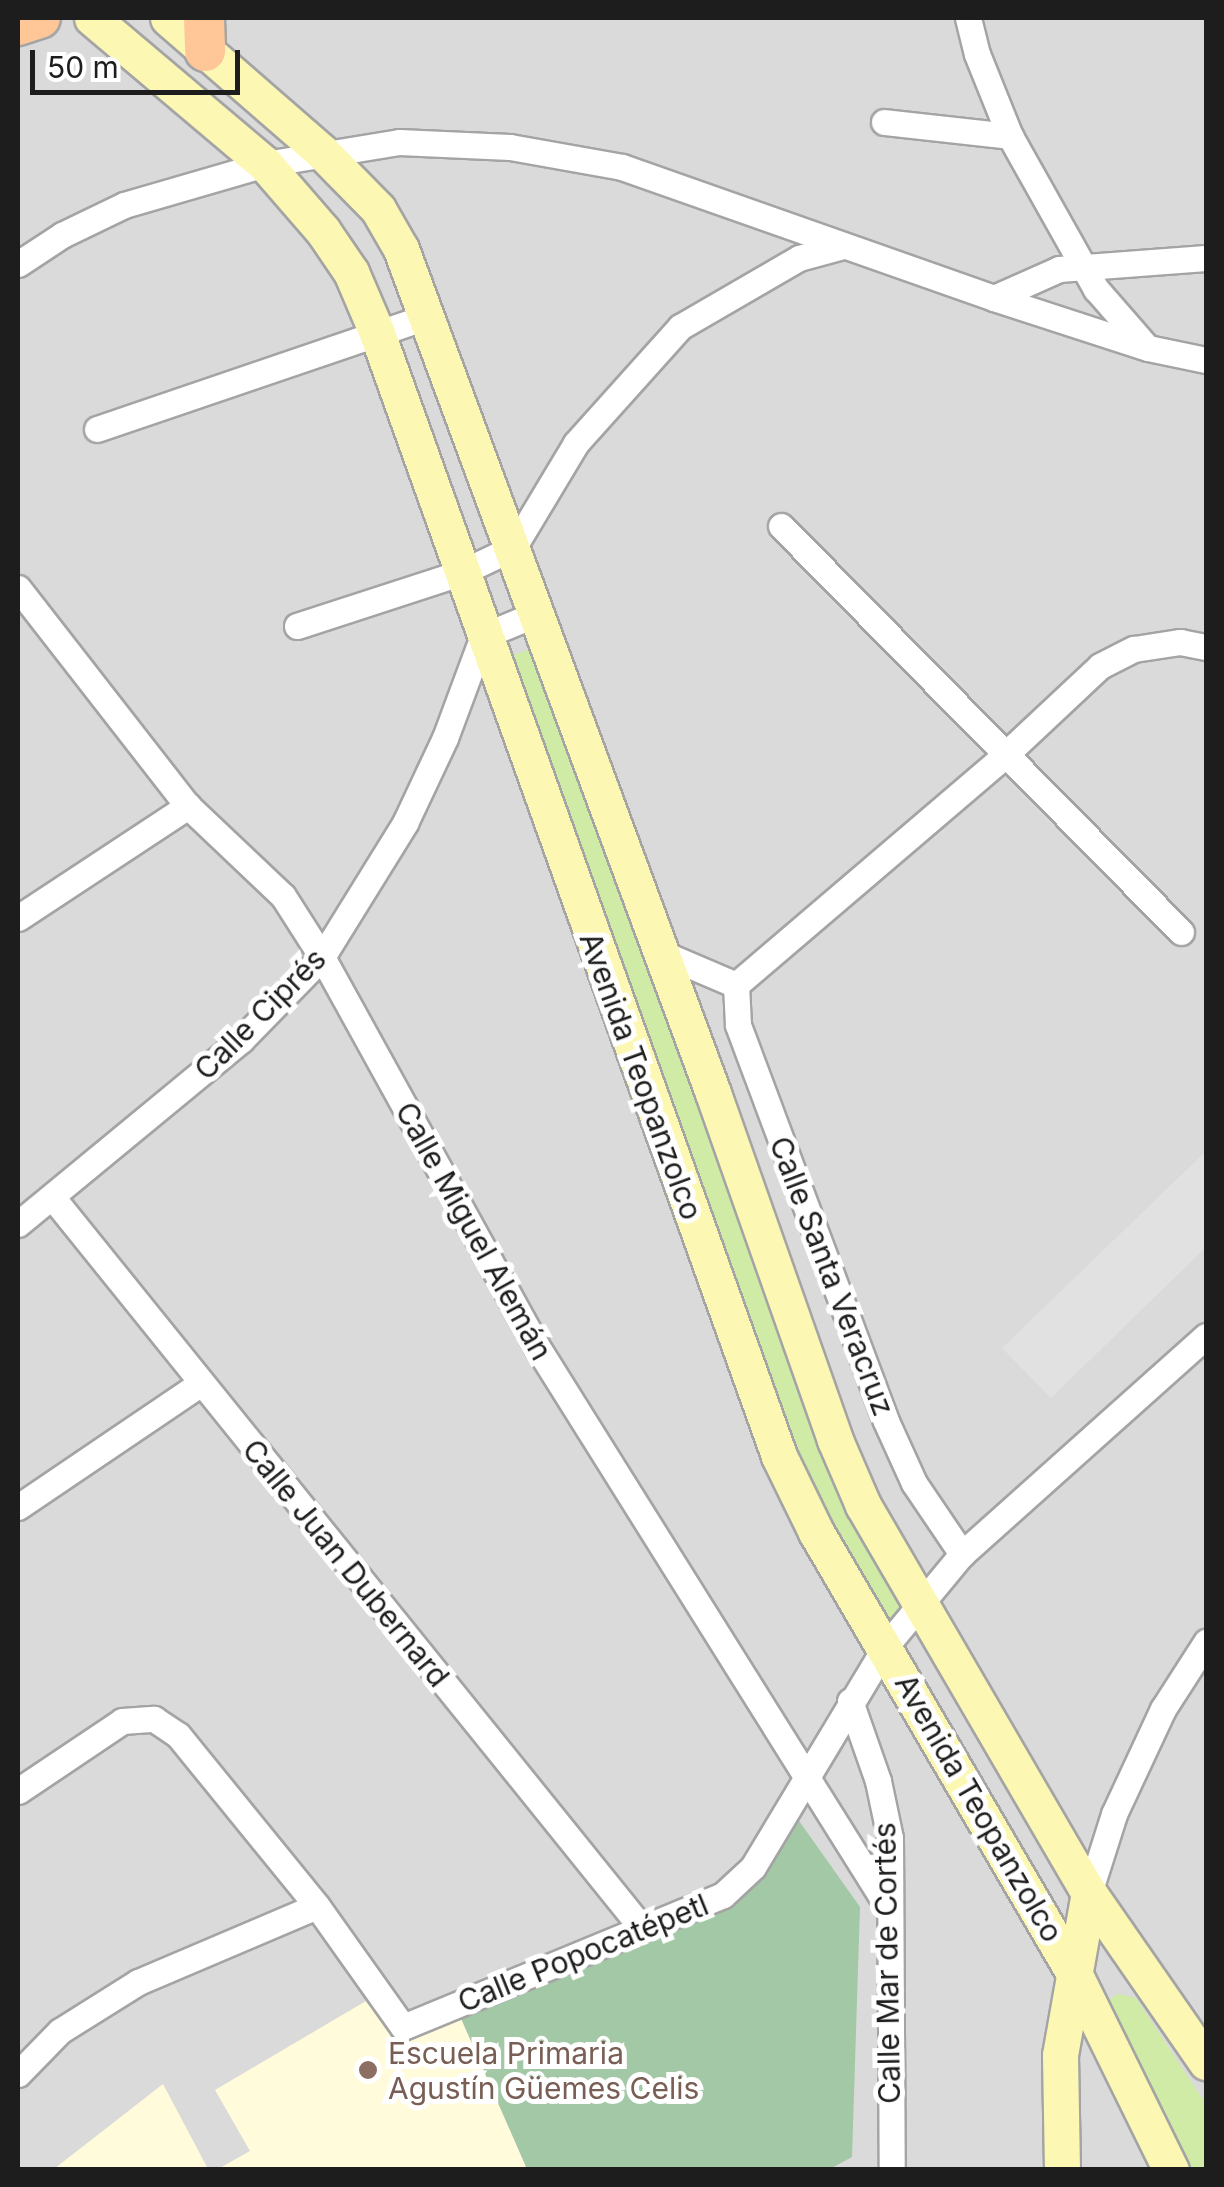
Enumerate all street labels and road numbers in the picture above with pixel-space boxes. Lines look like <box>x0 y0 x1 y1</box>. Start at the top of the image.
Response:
street label: Avenida Teopanzolco <box>572 927 710 1225</box>
street label: Calle Ciprés <box>187 941 333 1087</box>
street label: Calle Miguel Alemán <box>388 1096 560 1366</box>
street label: Calle Santa Veracruz <box>762 1131 902 1421</box>
street label: Calle Juan Dubernard <box>235 1432 457 1694</box>
street label: Avenida Teopanzolco <box>888 1668 1070 1948</box>
street label: Calle Mar de Cortés <box>867 1822 907 2104</box>
street label: Calle Popocatépetl <box>453 1886 713 2020</box>

